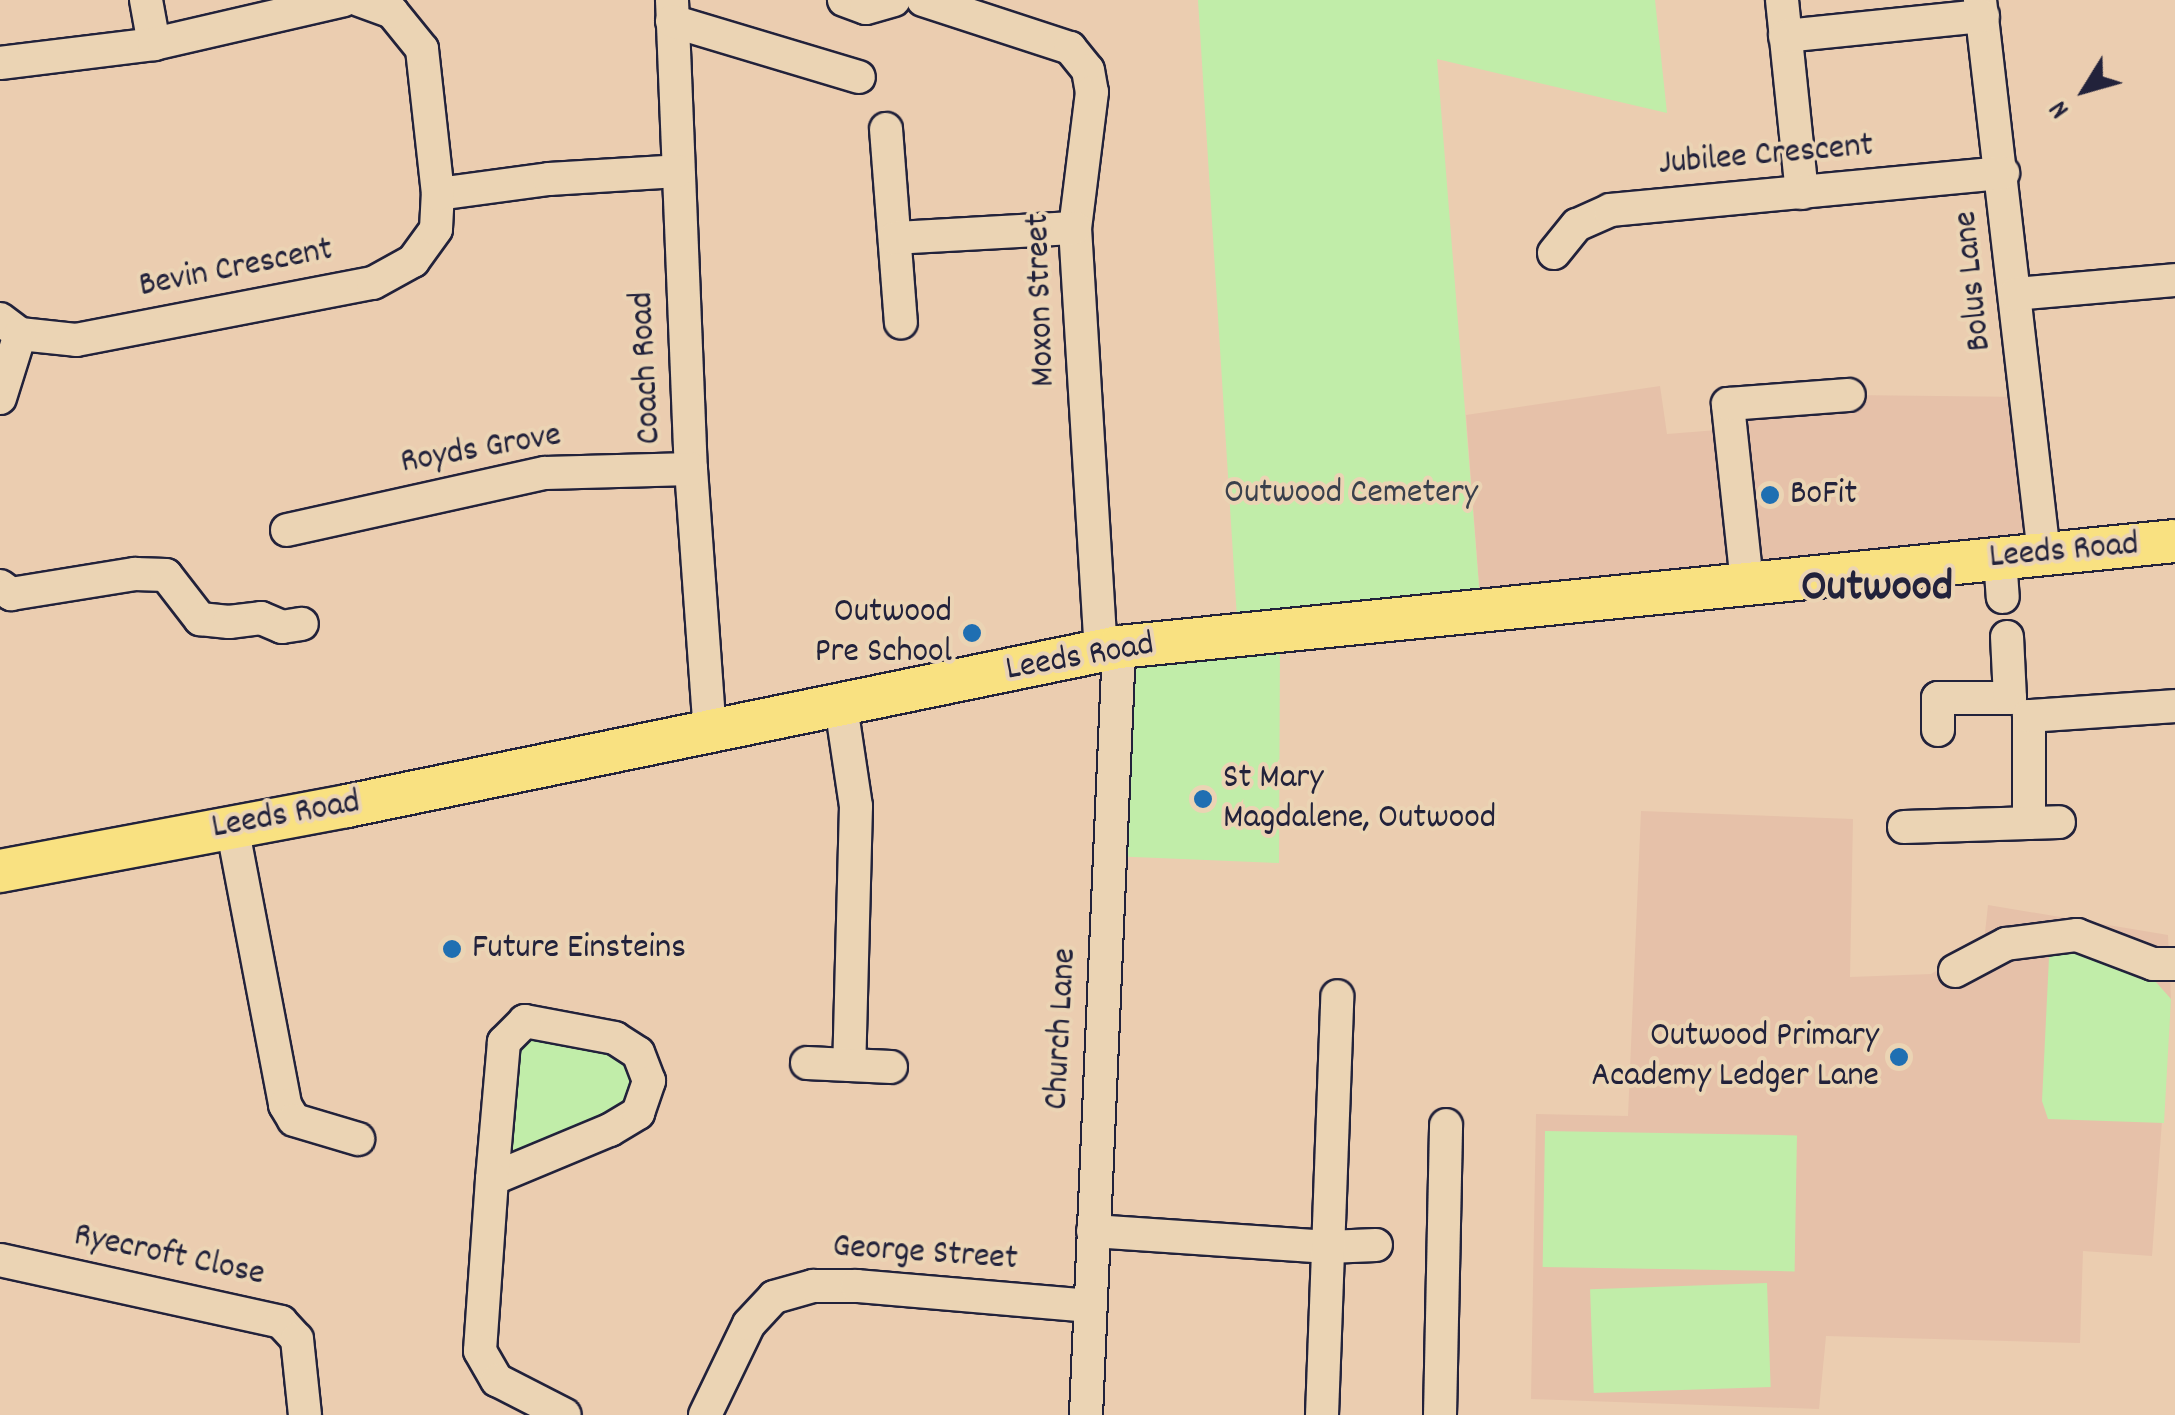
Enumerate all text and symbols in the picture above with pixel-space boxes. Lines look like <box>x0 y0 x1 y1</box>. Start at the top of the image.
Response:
north arrow <box>2035 40 2135 140</box>
text: N <box>2041 90 2081 126</box>
street label: Jubilee Crescent <box>1657 126 1875 186</box>
street label: Bolus Lane <box>1946 209 2002 353</box>
street label: Moxon Street <box>1018 212 1066 388</box>
street label: Bevin Crescent <box>136 230 336 308</box>
street label: Coach Road <box>622 291 672 445</box>
street label: Royds Grove <box>397 415 565 485</box>
park label: Outwood Cemetery <box>1224 473 1478 515</box>
place label: BoFit <box>1790 474 1857 516</box>
marker: BoFit <box>1759 484 1781 506</box>
street label: Leeds Road <box>1988 525 2140 579</box>
district label: Outwood <box>1801 563 1953 617</box>
place label: Outwood Pre School <box>815 592 952 674</box>
marker: Outwood Pre School <box>961 622 983 644</box>
street label: Leeds Road <box>1003 624 1157 692</box>
place label: St Mary Magdalene, Outwood <box>1223 758 1496 840</box>
street label: Leeds Road <box>209 782 363 850</box>
marker: St Mary Magdalene, Outwood <box>1192 788 1214 810</box>
place label: Future Einsteins <box>472 928 686 970</box>
marker: Future Einsteins <box>441 938 463 960</box>
street label: Church Lane <box>1037 947 1087 1111</box>
place label: Outwood Primary Academy Ledger Lane <box>1591 1016 1879 1098</box>
marker: Outwood Primary Academy Ledger Lane <box>1888 1046 1910 1068</box>
street label: Ryecroft Close <box>70 1215 268 1297</box>
street label: George Street <box>831 1227 1019 1281</box>

